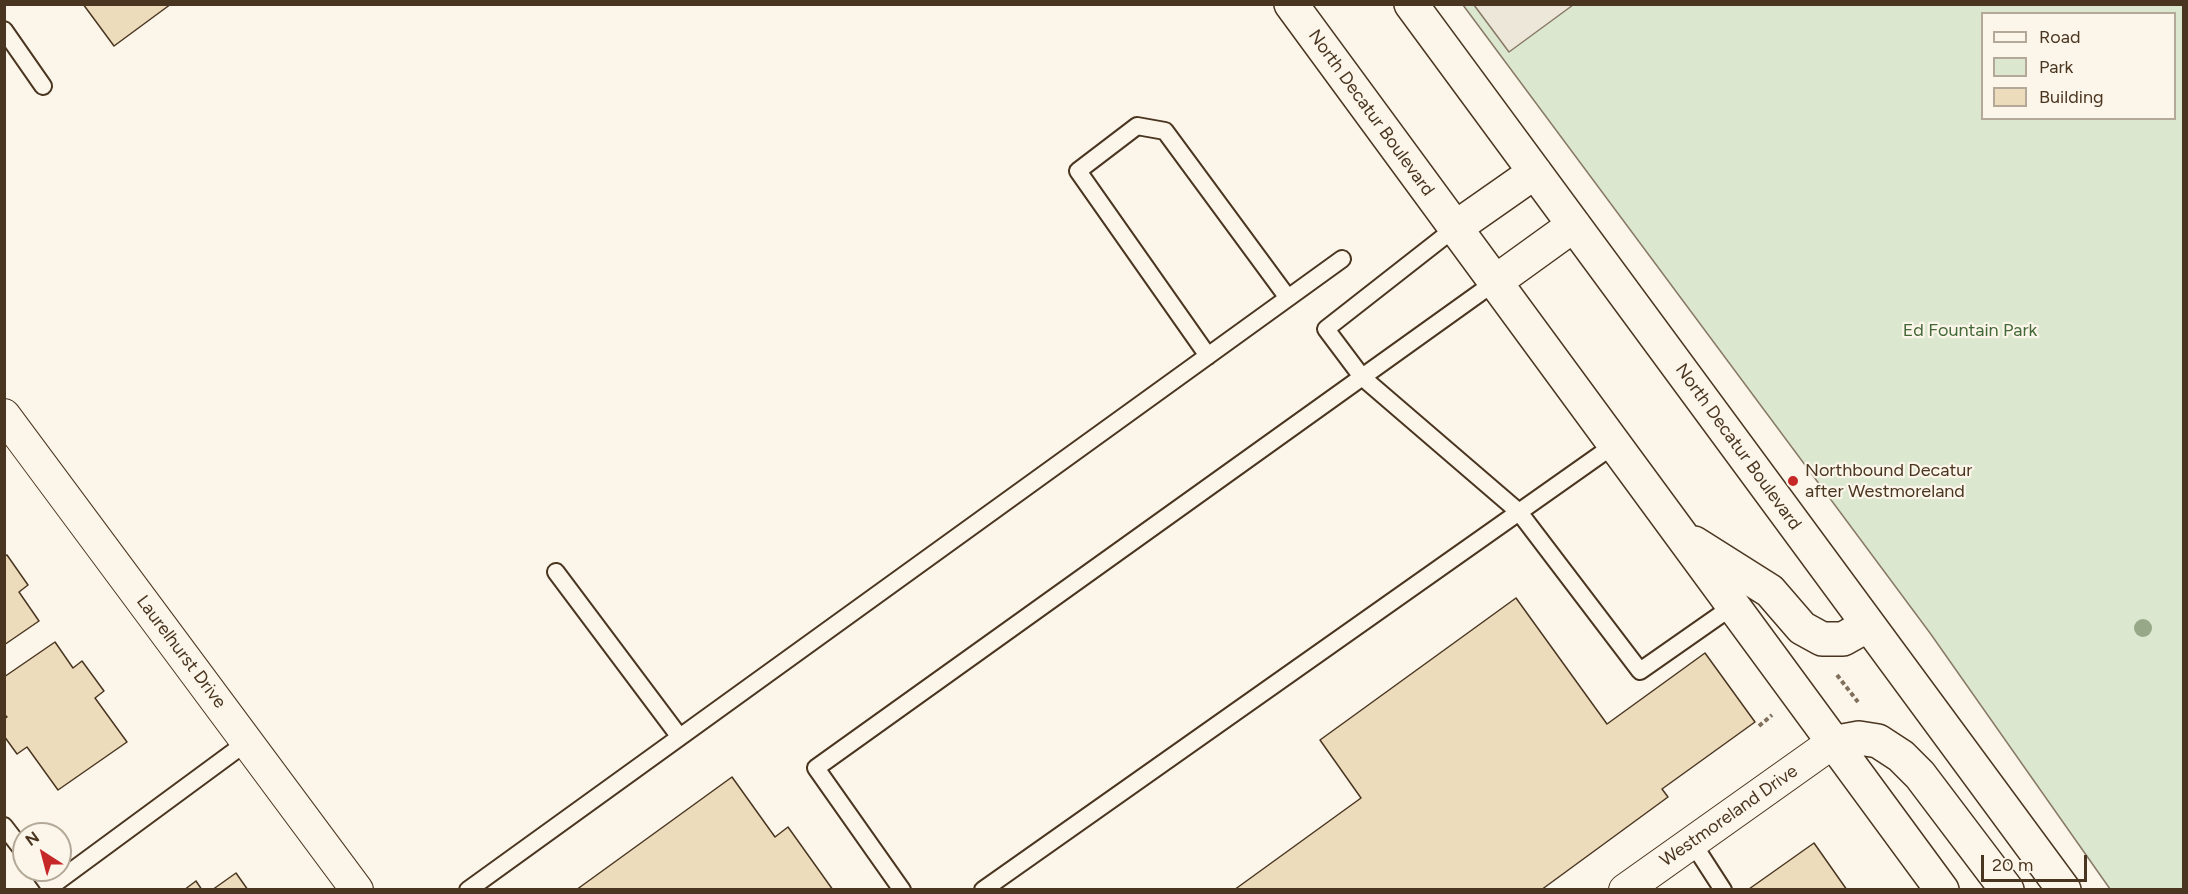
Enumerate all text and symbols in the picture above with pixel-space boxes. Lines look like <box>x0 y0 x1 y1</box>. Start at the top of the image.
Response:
legend <box>1981 12 2176 120</box>
street label: North Decatur Boulevard <box>1303 26 1439 200</box>
text: Road <box>2039 26 2080 48</box>
text: Park <box>2039 56 2073 78</box>
text: Building <box>2039 86 2104 108</box>
park label: Ed Fountain Park <box>1903 320 2037 342</box>
street label: North Decatur Boulevard <box>1670 360 1806 534</box>
place label: Northbound Decatur after Westmoreland <box>1805 460 1972 502</box>
marker: Northbound Decatur after Westmoreland <box>1786 474 1800 488</box>
street label: Laurelhurst Drive <box>131 591 231 713</box>
street label: Westmoreland Drive <box>1656 760 1802 872</box>
north arrow <box>12 822 72 882</box>
text: N <box>22 827 43 850</box>
scale bar <box>1984 843 2090 881</box>
text: 20 m <box>1992 854 2033 876</box>

